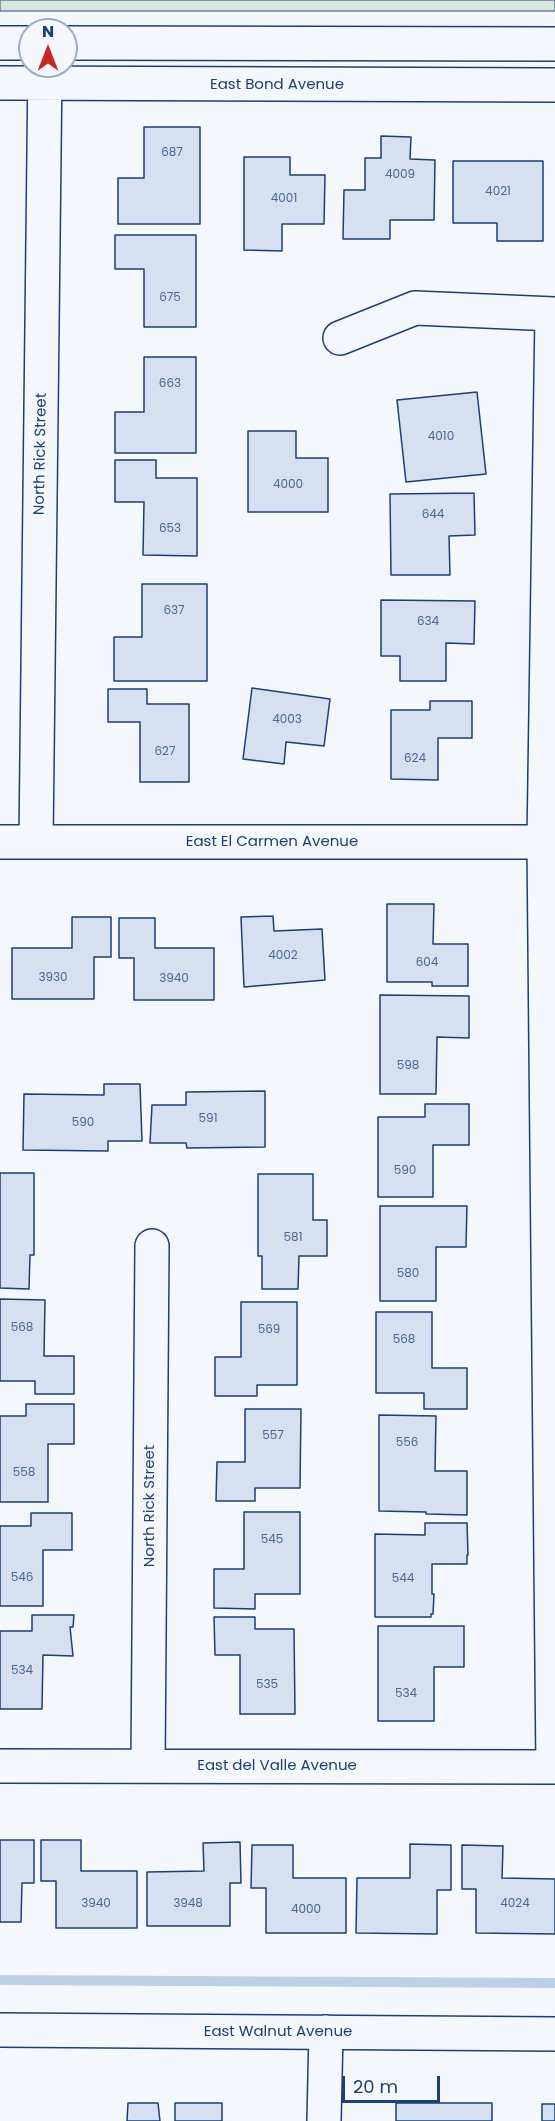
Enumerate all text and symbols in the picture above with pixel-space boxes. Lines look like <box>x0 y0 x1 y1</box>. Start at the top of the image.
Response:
north arrow <box>18 18 78 78</box>
text: N <box>42 20 54 43</box>
street label: East Bond Avenue <box>210 76 344 94</box>
house number: 687 <box>161 146 183 160</box>
house number: 4009 <box>385 168 415 182</box>
house number: 4021 <box>485 185 511 199</box>
house number: 4001 <box>271 192 297 206</box>
house number: 675 <box>159 291 181 305</box>
house number: 663 <box>159 377 181 391</box>
street label: North Rick Street <box>31 393 51 515</box>
house number: 4010 <box>428 430 454 444</box>
house number: 4000 <box>273 478 303 492</box>
house number: 644 <box>422 508 444 522</box>
house number: 653 <box>159 522 181 536</box>
house number: 637 <box>163 604 185 618</box>
house number: 634 <box>417 615 439 629</box>
house number: 4003 <box>272 713 302 727</box>
house number: 627 <box>154 745 176 759</box>
house number: 624 <box>404 752 426 766</box>
street label: East El Carmen Avenue <box>186 833 358 851</box>
house number: 4002 <box>268 949 298 963</box>
house number: 604 <box>416 956 438 970</box>
house number: 3930 <box>38 971 68 985</box>
house number: 3940 <box>159 972 189 986</box>
house number: 598 <box>397 1059 419 1073</box>
house number: 591 <box>199 1112 217 1126</box>
house number: 590 <box>72 1116 94 1130</box>
house number: 590 <box>394 1164 416 1178</box>
house number: 581 <box>284 1231 302 1245</box>
house number: 580 <box>397 1267 419 1281</box>
house number: 568 <box>11 1321 33 1335</box>
house number: 569 <box>258 1323 280 1337</box>
house number: 568 <box>393 1333 415 1347</box>
house number: 557 <box>262 1429 284 1443</box>
house number: 556 <box>396 1436 418 1450</box>
street label: North Rick Street <box>141 1445 159 1567</box>
house number: 558 <box>13 1466 35 1480</box>
house number: 545 <box>261 1533 283 1547</box>
house number: 546 <box>11 1571 33 1585</box>
house number: 544 <box>392 1572 414 1586</box>
house number: 534 <box>11 1664 33 1678</box>
house number: 535 <box>256 1678 278 1692</box>
house number: 534 <box>395 1687 417 1701</box>
street label: East del Valle Avenue <box>197 1757 357 1775</box>
house number: 3940 <box>81 1897 111 1911</box>
house number: 3948 <box>173 1897 203 1911</box>
house number: 4024 <box>500 1897 530 1911</box>
house number: 4000 <box>291 1903 321 1917</box>
street label: East Walnut Avenue <box>204 2023 352 2041</box>
scale bar <box>345 2064 442 2102</box>
text: 20 m <box>353 2074 398 2099</box>

